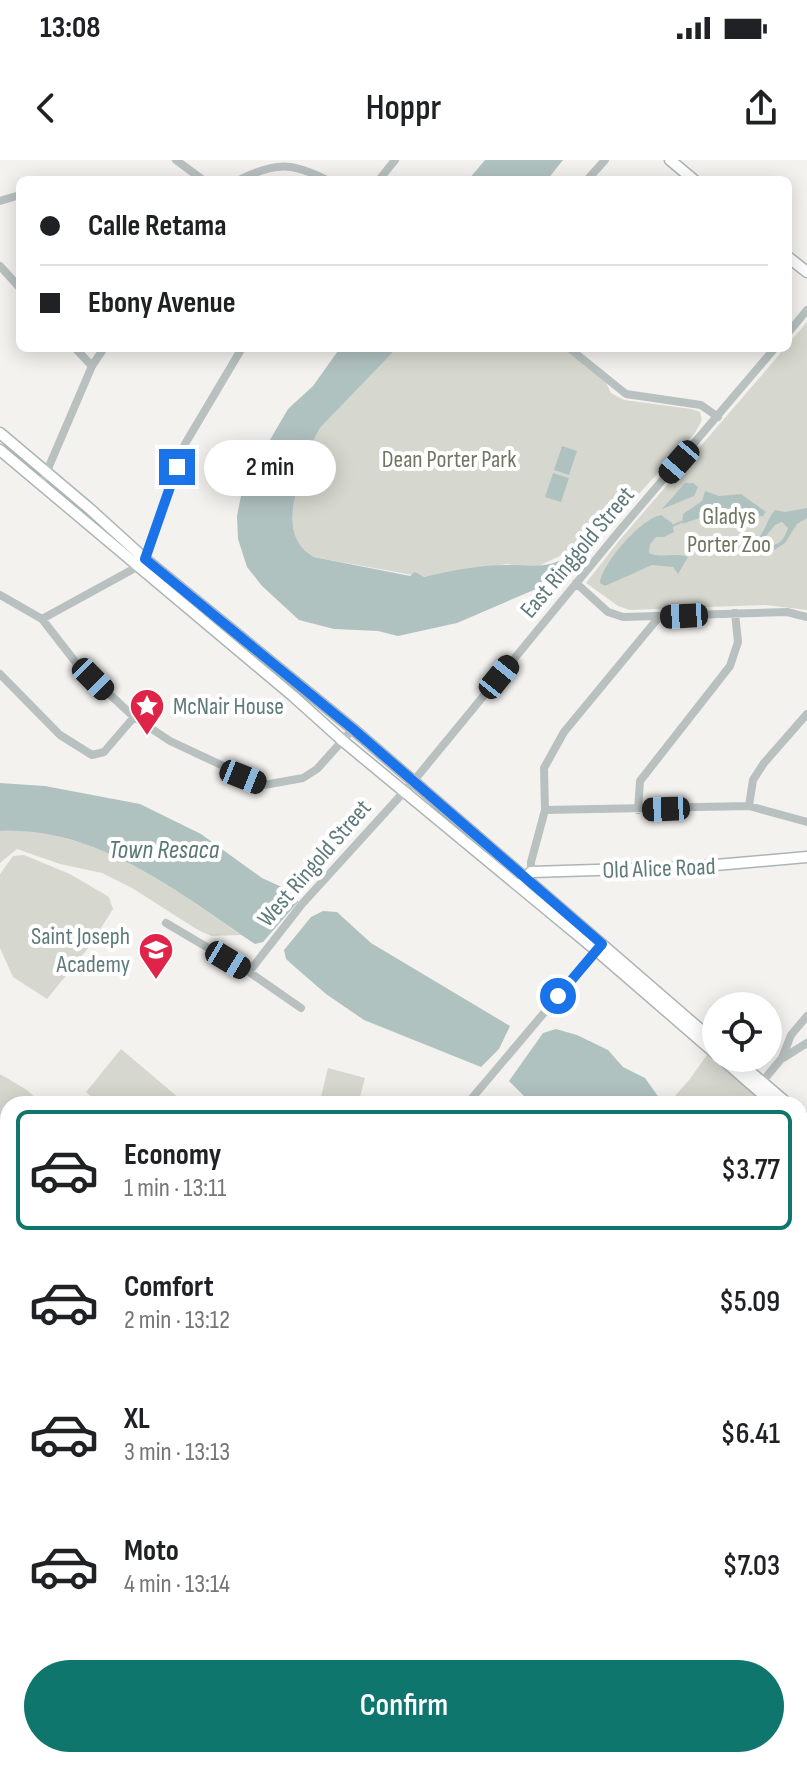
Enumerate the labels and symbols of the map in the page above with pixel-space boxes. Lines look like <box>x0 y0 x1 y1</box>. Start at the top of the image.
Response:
car <box>654 436 704 488</box>
callout: 2 min <box>205 439 337 495</box>
park label: Dean Porter Park <box>382 445 516 474</box>
route end <box>159 449 195 485</box>
street label: East Ringgold Street <box>514 481 641 624</box>
park label: Gladys Porter Zoo <box>687 502 771 559</box>
car <box>659 603 709 629</box>
car <box>475 651 523 703</box>
car <box>68 654 118 704</box>
place icon: McNair House <box>128 687 166 737</box>
place label: McNair House <box>173 692 284 721</box>
car <box>216 757 270 797</box>
street label: West Ringold Street <box>251 794 377 933</box>
car <box>642 796 690 822</box>
water label: Town Resaca <box>109 835 220 866</box>
street label: Old Alice Road <box>602 852 716 885</box>
place label: Saint Joseph Academy <box>31 922 130 979</box>
school or university icon: Saint Joseph Academy <box>137 931 175 981</box>
car <box>201 937 255 983</box>
route start <box>540 978 576 1014</box>

